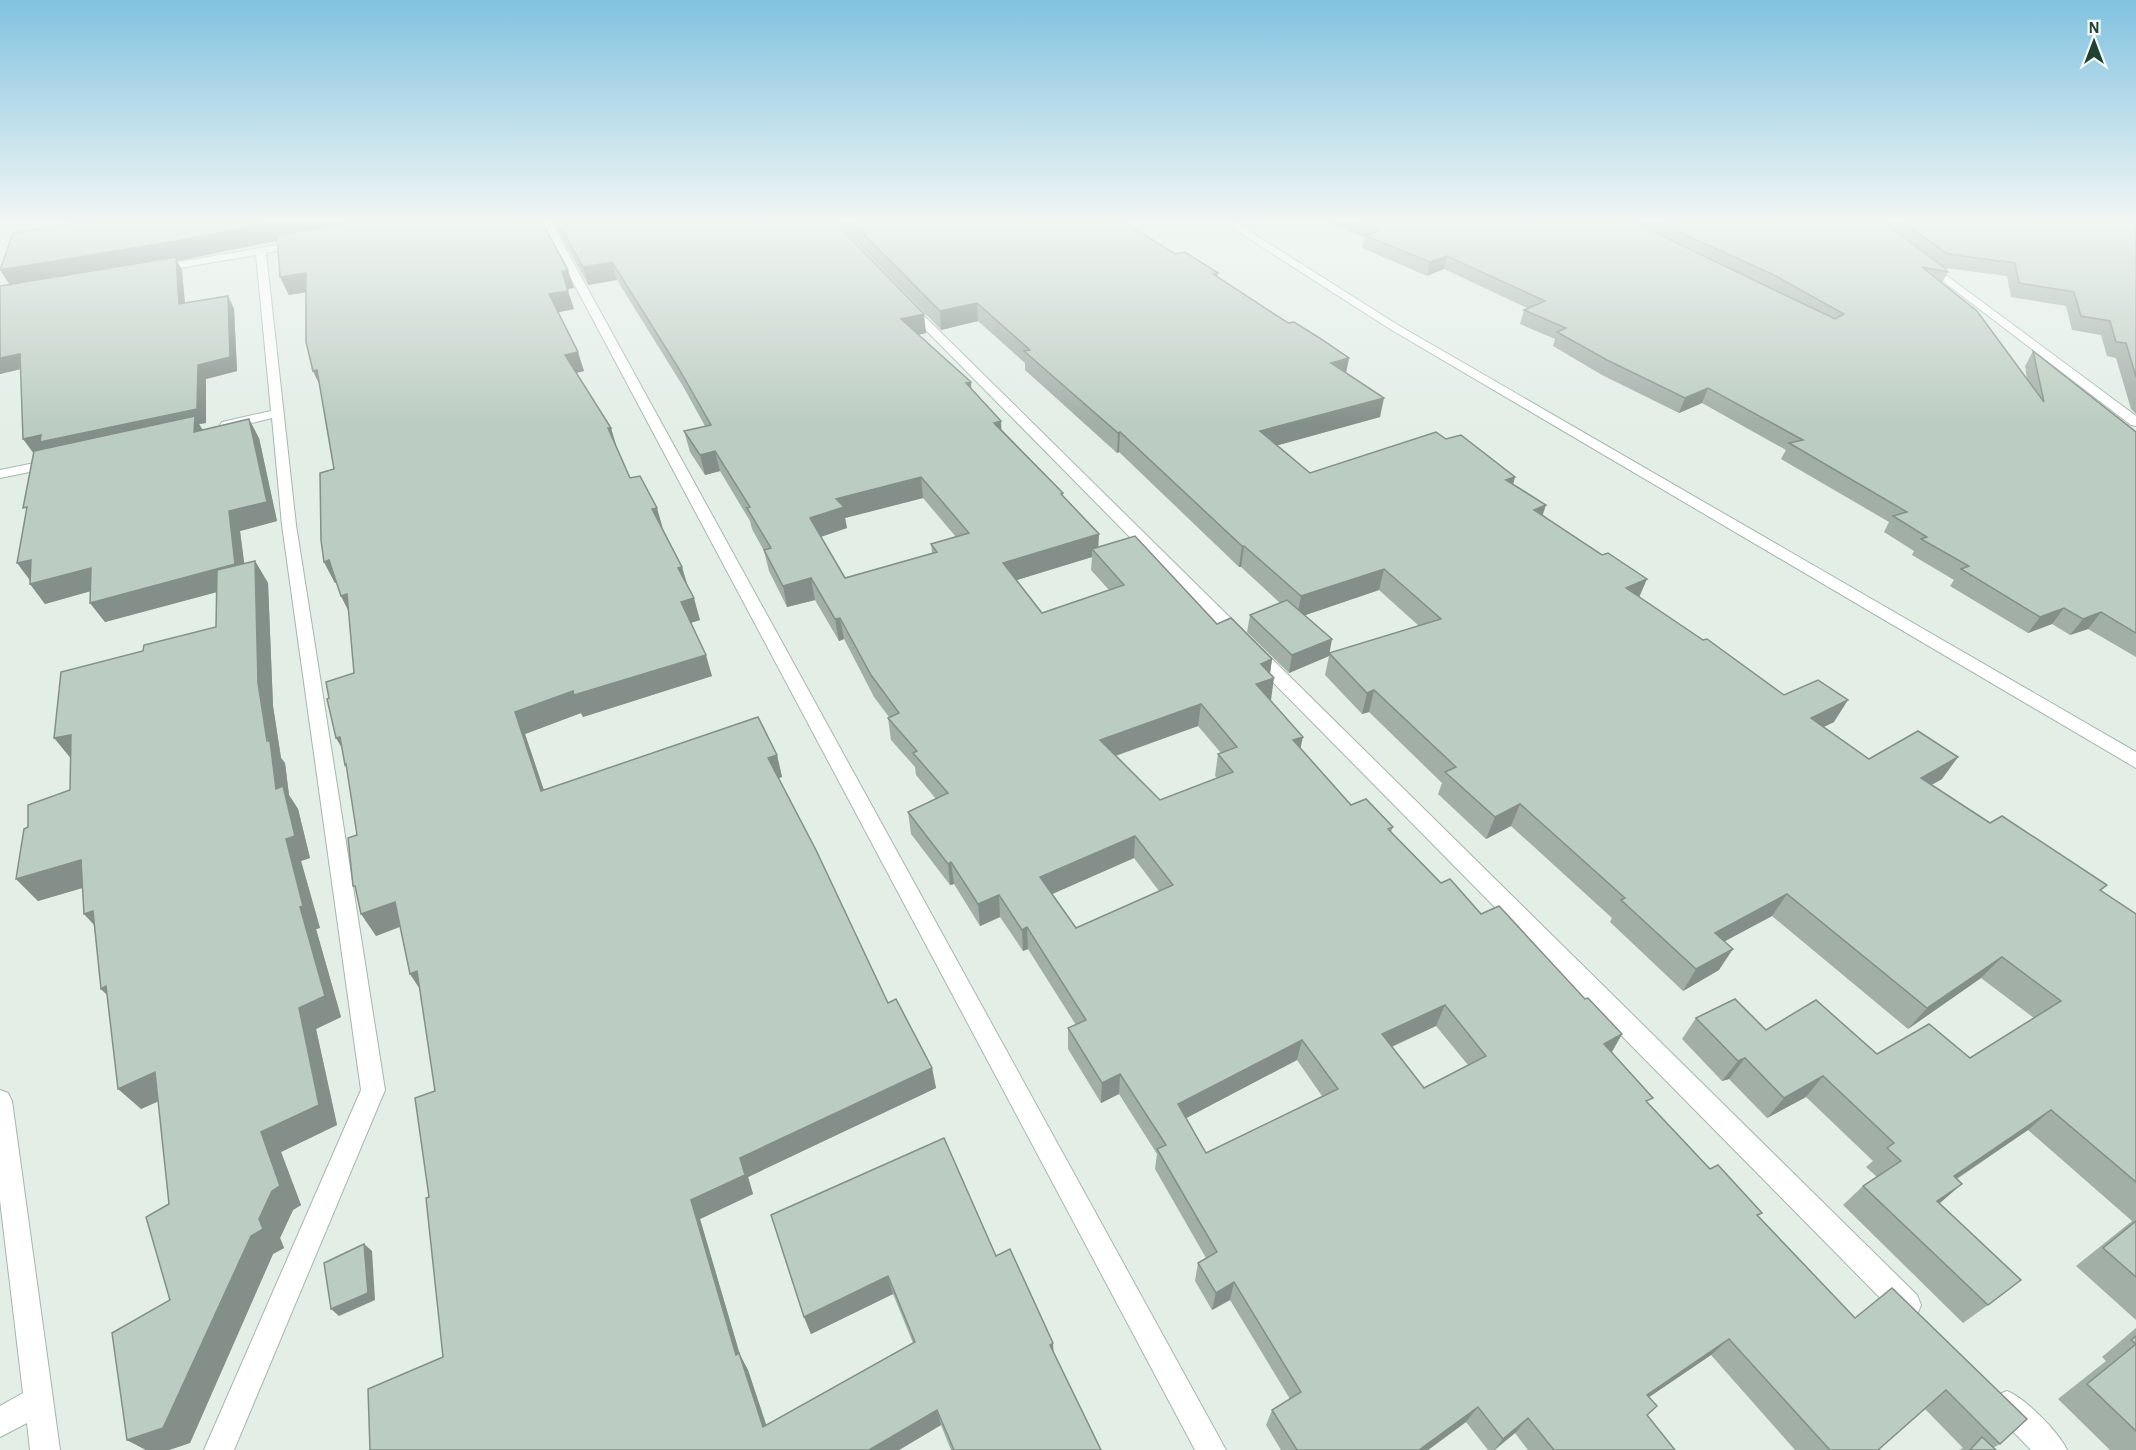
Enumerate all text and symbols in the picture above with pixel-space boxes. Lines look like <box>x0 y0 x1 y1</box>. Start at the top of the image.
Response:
north arrow <box>2064 12 2124 72</box>
text: N <box>2088 20 2100 36</box>

